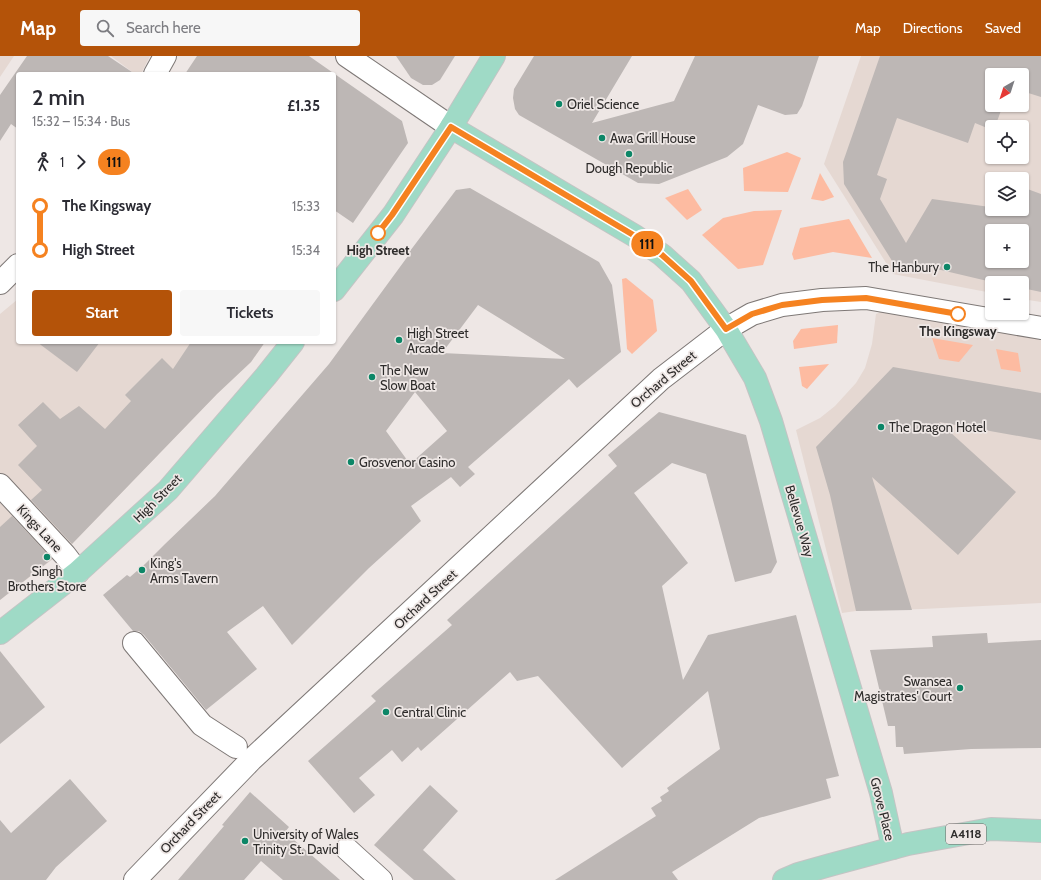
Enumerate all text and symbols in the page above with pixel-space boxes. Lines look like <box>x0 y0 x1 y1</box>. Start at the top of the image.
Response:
search box <box>80 10 360 46</box>
text: Map <box>20 17 56 40</box>
icon: search <box>94 17 116 39</box>
text: Search here <box>126 19 201 37</box>
text: Map <box>855 19 881 37</box>
text: Directions <box>903 19 963 37</box>
text: Saved <box>985 19 1021 37</box>
north arrow <box>985 68 1029 112</box>
map controls <box>985 68 1029 320</box>
text: 2 min <box>32 84 85 111</box>
place label: Oriel Science <box>567 96 639 112</box>
text: £1.35 <box>287 97 320 115</box>
marker: Oriel Science <box>554 99 564 109</box>
text: 15:32 – 15:34 · Bus <box>32 113 130 129</box>
button: locate <box>985 120 1029 164</box>
place label: Awa Grill House <box>610 130 696 146</box>
marker: Awa Grill House <box>597 133 607 143</box>
marker: Dough Republic <box>624 149 634 159</box>
icon: walk <box>32 151 54 173</box>
icon: forward <box>70 151 92 173</box>
text: 111 <box>106 153 122 171</box>
text: 1 <box>60 154 64 170</box>
place label: Dough Republic <box>585 160 673 176</box>
button: layers <box>985 172 1029 216</box>
text: The Kingsway <box>62 197 151 215</box>
text: 15:33 <box>292 198 320 214</box>
button: + <box>985 224 1029 268</box>
marker: High Street <box>370 225 386 241</box>
line badge: 111 <box>624 231 670 257</box>
text: 111 <box>639 235 655 253</box>
text: High Street <box>62 241 135 259</box>
text: 15:34 <box>291 242 320 258</box>
place label: High Street <box>347 242 410 258</box>
place label: The Hanbury <box>868 259 939 275</box>
marker: The Hanbury <box>942 262 952 272</box>
button: − <box>985 276 1029 320</box>
button: Start <box>32 290 172 336</box>
button: Tickets <box>180 290 320 336</box>
marker: The Kingsway <box>950 306 966 322</box>
place label: The Kingsway <box>919 323 997 339</box>
place label: High Street Arcade <box>407 325 469 356</box>
marker: High Street Arcade <box>394 335 404 345</box>
street label: Orchard Street <box>627 347 699 411</box>
place label: The New Slow Boat <box>380 362 436 393</box>
marker: The New Slow Boat <box>367 372 377 382</box>
place label: The Dragon Hotel <box>889 419 986 435</box>
marker: The Dragon Hotel <box>876 422 886 432</box>
place label: Grosvenor Casino <box>359 454 455 470</box>
marker: Grosvenor Casino <box>346 457 356 467</box>
street label: High Street <box>130 470 185 525</box>
street label: Bellevue Way <box>782 483 818 559</box>
street label: Kings Lane <box>14 501 66 555</box>
marker: Singh Brothers Store <box>42 552 52 562</box>
place label: King's Arms Tavern <box>150 555 218 586</box>
place label: Singh Brothers Store <box>8 563 87 594</box>
marker: King's Arms Tavern <box>137 565 147 575</box>
street label: Orchard Street <box>390 565 460 632</box>
place label: Swansea Magistrates' Court <box>854 673 953 704</box>
marker: Swansea Magistrates' Court <box>955 683 965 693</box>
place label: Central Clinic <box>394 704 466 720</box>
marker: Central Clinic <box>381 707 391 717</box>
street label: Grove Place <box>867 776 899 843</box>
street label: Orchard Street <box>156 787 224 857</box>
road number: A4118 <box>946 824 986 844</box>
place label: University of Wales Trinity St. David <box>253 826 359 857</box>
marker: University of Wales Trinity St. David <box>240 836 250 846</box>

